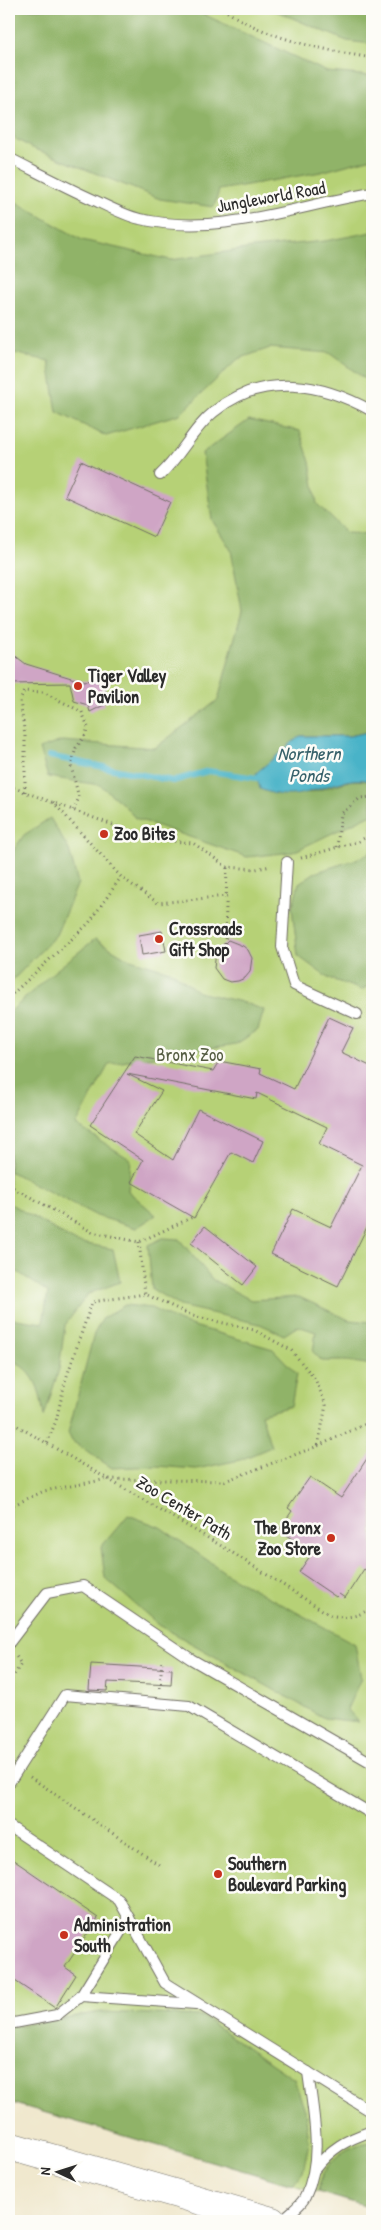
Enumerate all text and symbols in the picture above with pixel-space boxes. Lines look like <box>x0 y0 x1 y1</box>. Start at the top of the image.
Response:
street label: Jungleworld Road <box>215 175 327 218</box>
place label: Tiger Valley Pavilion <box>87 663 167 709</box>
marker: Tiger Valley Pavilion <box>72 680 84 692</box>
water label: Northern Ponds <box>277 740 342 788</box>
place label: Zoo Bites <box>114 821 175 846</box>
marker: Zoo Bites <box>98 828 110 840</box>
place label: Crossroads Gift Shop <box>169 916 242 963</box>
marker: Crossroads Gift Shop <box>153 933 165 945</box>
park label: Bronx Zoo <box>156 1042 224 1067</box>
street label: Zoo Center Path <box>132 1469 237 1546</box>
place label: The Bronx Zoo Store <box>253 1515 322 1561</box>
marker: The Bronx Zoo Store <box>325 1532 337 1544</box>
place label: Southern Boulevard Parking <box>228 1851 346 1898</box>
marker: Southern Boulevard Parking <box>212 1868 224 1880</box>
place label: Administration South <box>74 1912 171 1958</box>
marker: Administration South <box>58 1929 70 1941</box>
north arrow <box>32 2148 82 2198</box>
text: N <box>35 2166 54 2175</box>

